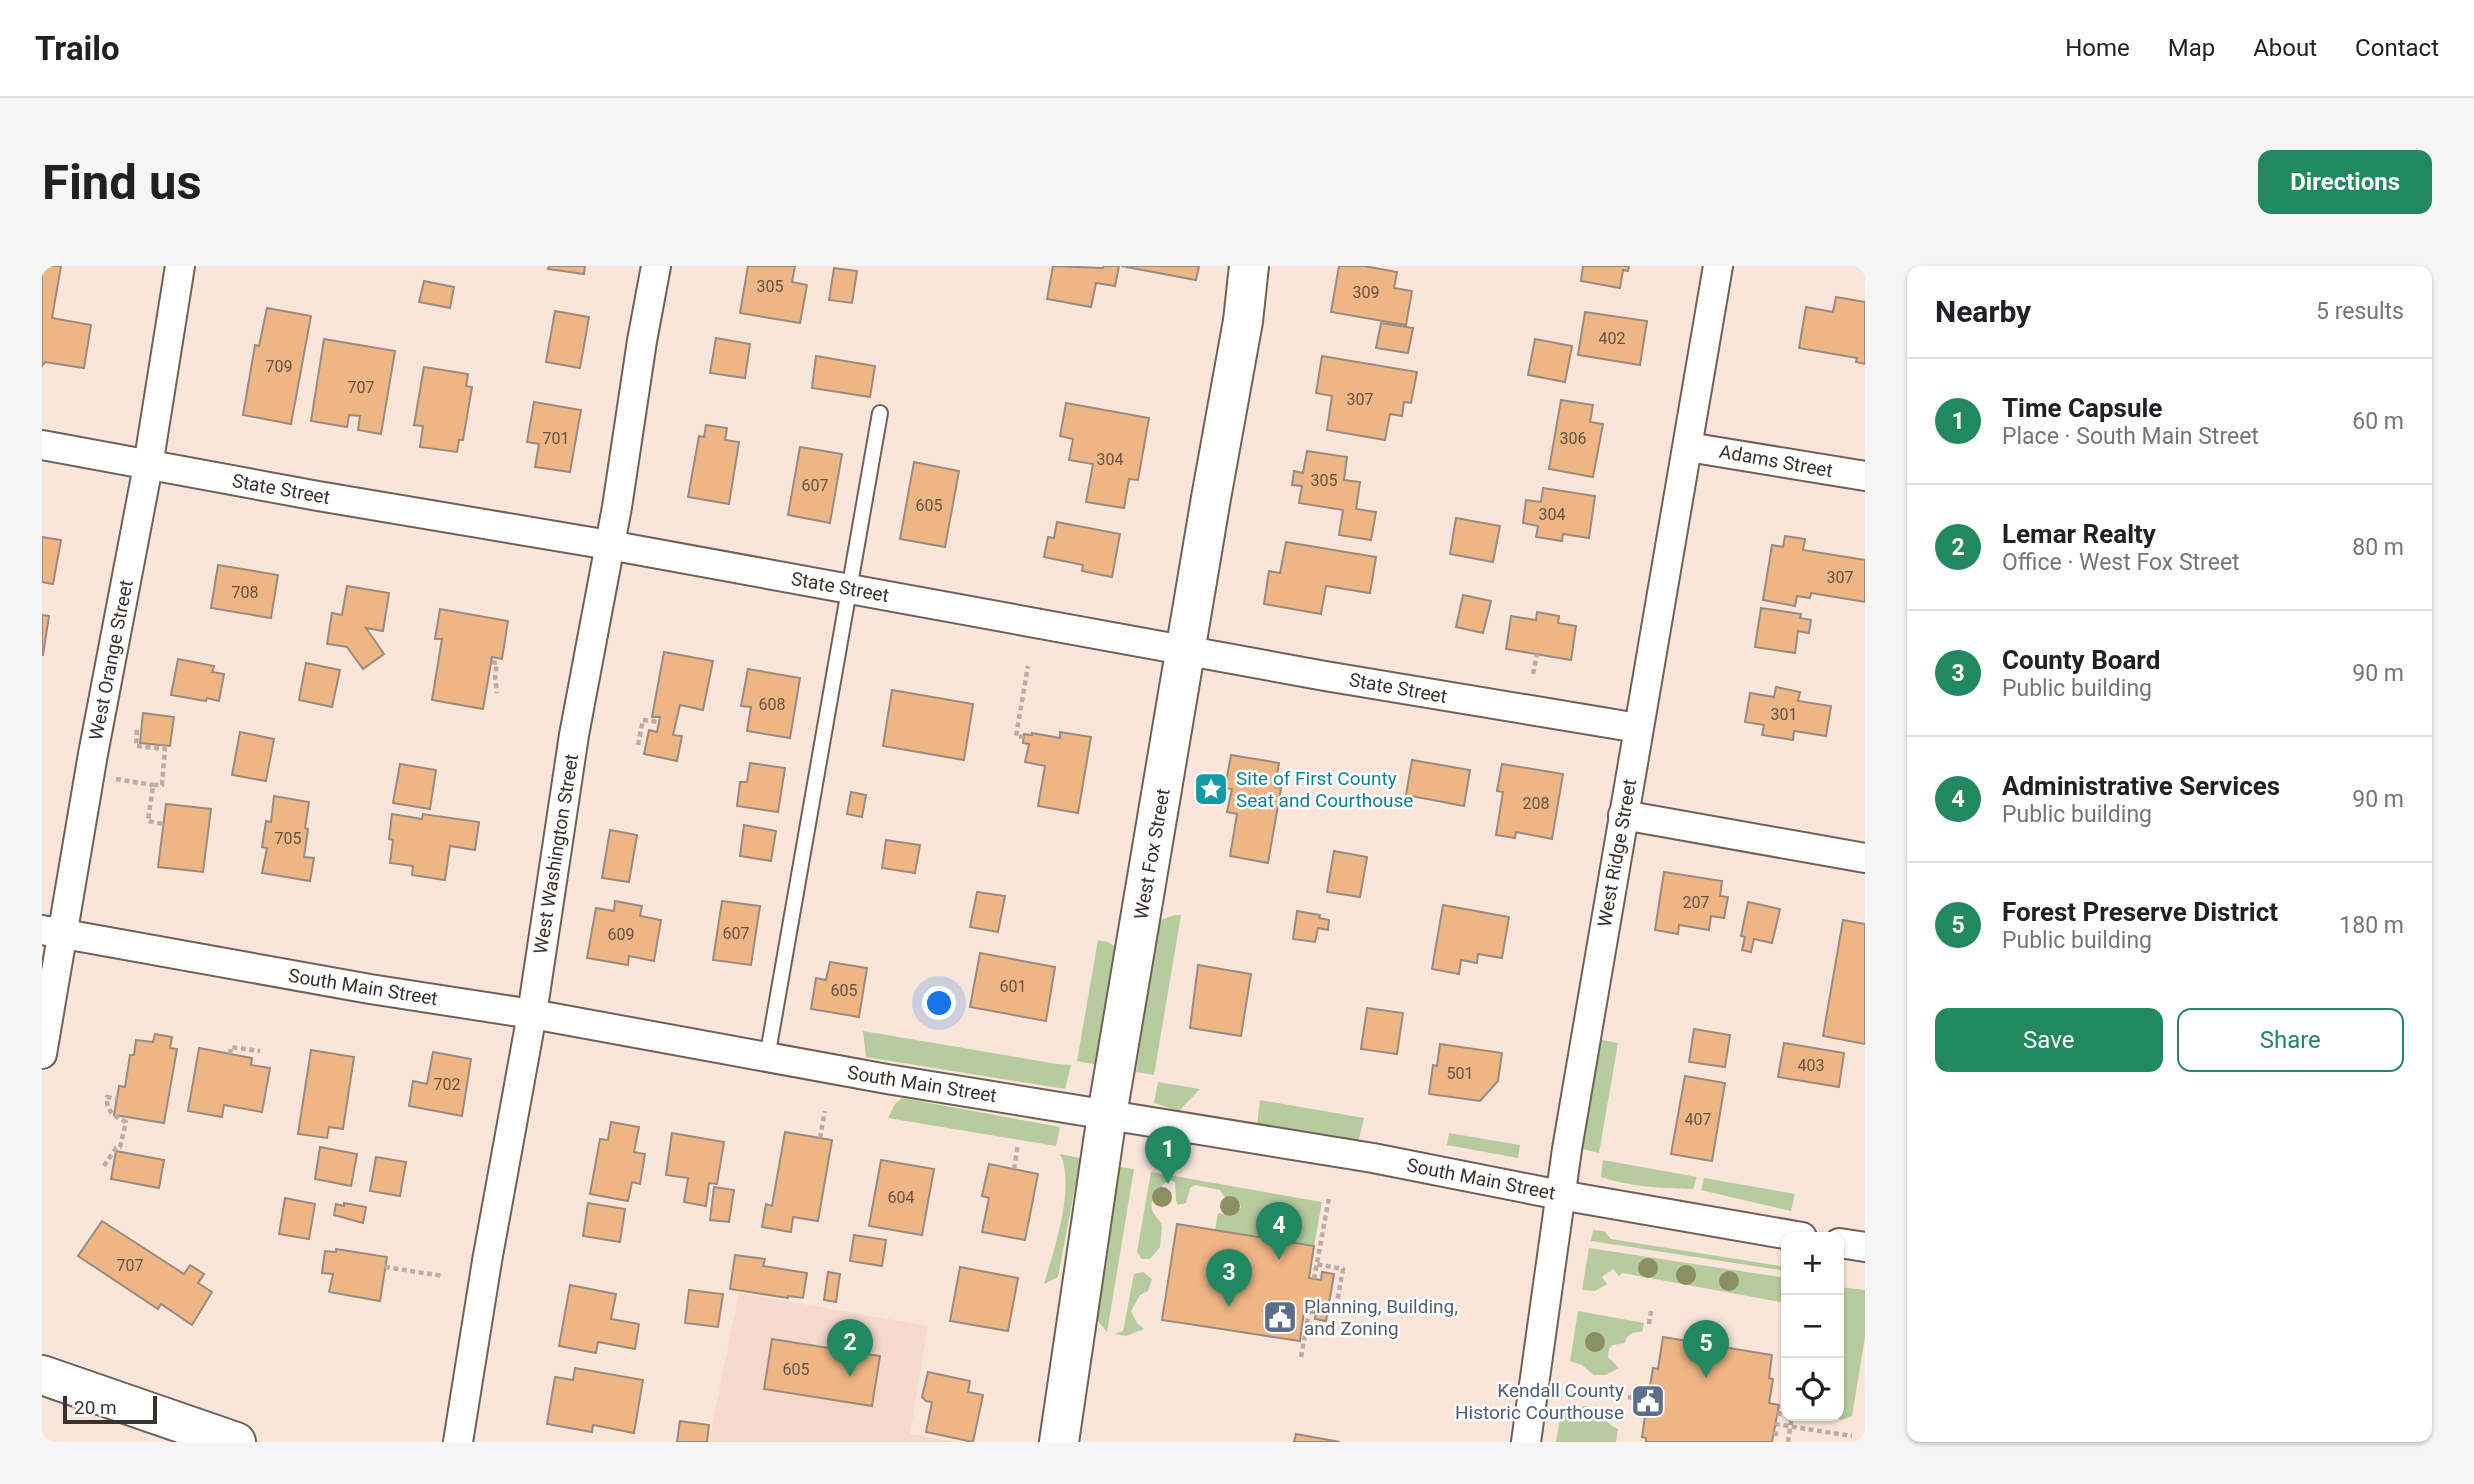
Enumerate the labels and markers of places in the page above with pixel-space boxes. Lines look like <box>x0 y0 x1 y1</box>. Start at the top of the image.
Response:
place label: Site of First County Seat and Courthouse <box>1236 767 1413 812</box>
place icon: Site of First County Seat and Courthouse <box>1192 770 1230 808</box>
pin: 1 <box>1145 1126 1191 1184</box>
pin: 4 <box>1256 1202 1302 1260</box>
pin: 3 <box>1206 1249 1252 1307</box>
place label: Planning, Building, and Zoning <box>1304 1295 1458 1340</box>
public building icon: Planning, Building, and Zoning <box>1261 1298 1299 1336</box>
pin: 2 <box>827 1319 873 1377</box>
pin: 5 <box>1683 1320 1729 1378</box>
place label: Kendall County Historic Courthouse <box>1455 1379 1624 1424</box>
public building icon: Kendall County Historic Courthouse <box>1629 1382 1667 1420</box>

